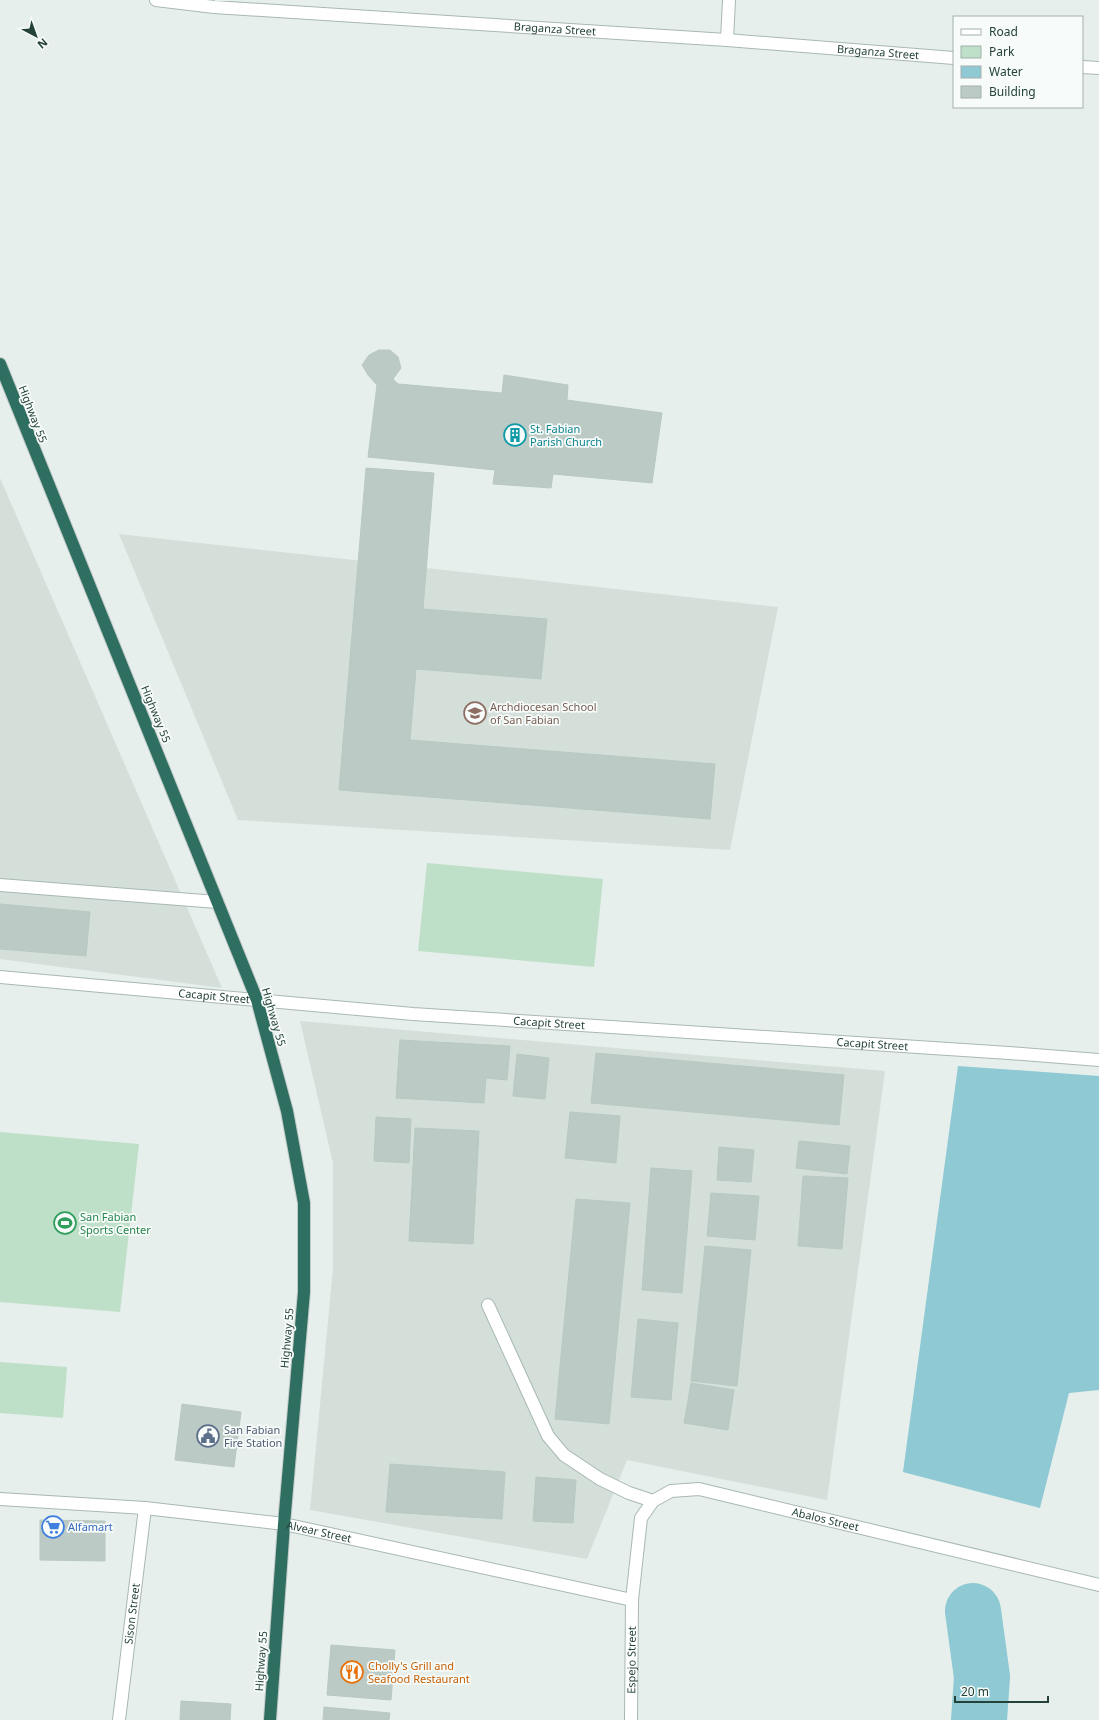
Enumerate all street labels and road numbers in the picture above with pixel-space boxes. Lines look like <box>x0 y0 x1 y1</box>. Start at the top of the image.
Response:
street label: Braganza Street <box>513 18 597 39</box>
street label: Braganza Street <box>836 41 920 62</box>
street label: Highway 55 <box>16 383 51 445</box>
street label: Highway 55 <box>138 683 175 745</box>
street label: Cacapit Street <box>178 985 251 1006</box>
street label: Highway 55 <box>259 986 290 1048</box>
street label: Cacapit Street <box>513 1013 585 1032</box>
street label: Cacapit Street <box>836 1034 909 1053</box>
street label: Highway 55 <box>276 1307 297 1369</box>
street label: Abalos Street <box>791 1504 861 1534</box>
street label: Alvear Street <box>285 1517 353 1546</box>
street label: Sison Street <box>120 1582 143 1645</box>
street label: Espejo Street <box>623 1626 639 1694</box>
street label: Highway 55 <box>251 1630 270 1692</box>

